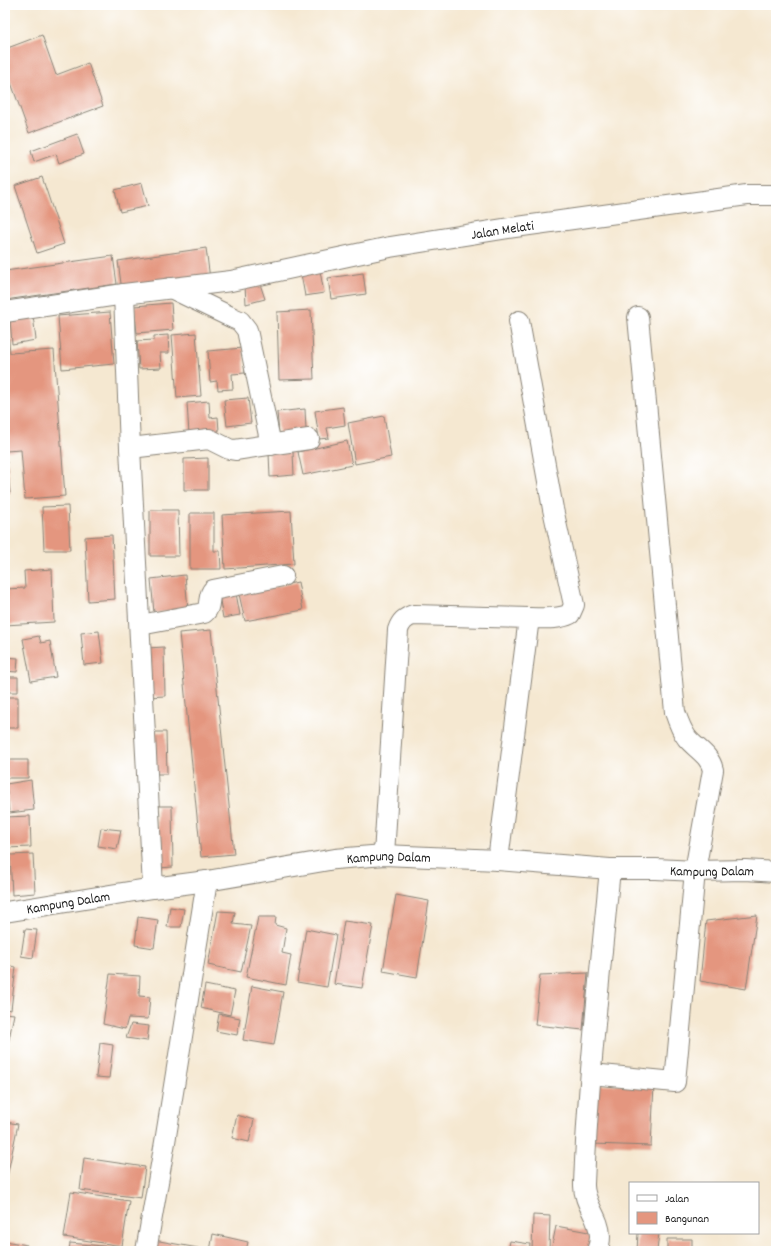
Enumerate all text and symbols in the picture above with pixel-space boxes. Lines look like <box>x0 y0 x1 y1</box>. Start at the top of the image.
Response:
street label: Jalan Melati <box>470 217 536 246</box>
street label: Kampung Dalam <box>346 847 431 870</box>
street label: Kampung Dalam <box>669 862 755 883</box>
street label: Kampung Dalam <box>25 887 112 920</box>
legend <box>629 1182 759 1234</box>
text: Jalan <box>665 1191 689 1208</box>
text: Bangunan <box>665 1211 709 1228</box>

